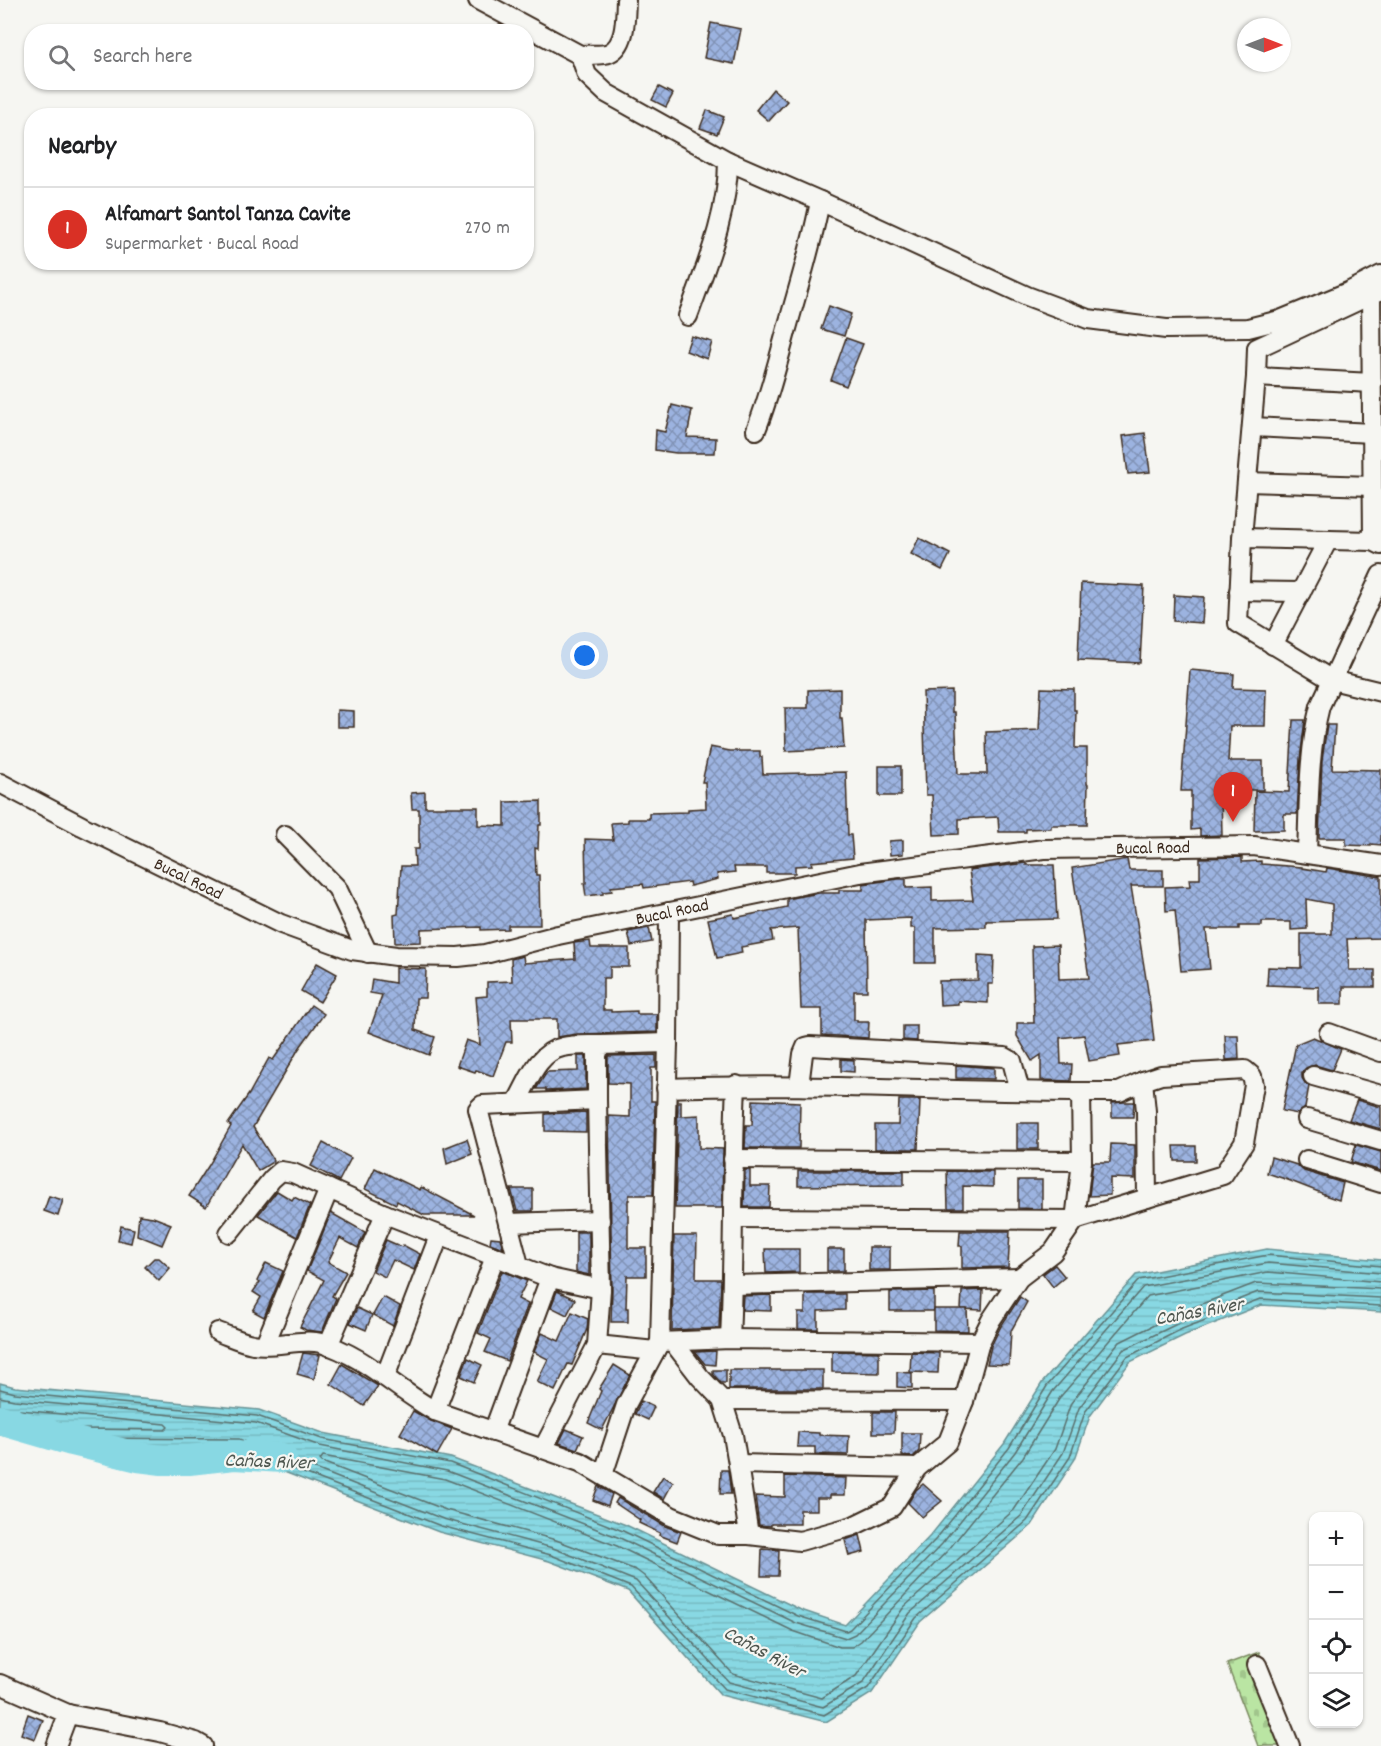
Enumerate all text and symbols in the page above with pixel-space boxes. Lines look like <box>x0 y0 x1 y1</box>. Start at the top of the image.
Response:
north arrow <box>1237 18 1291 72</box>
search box <box>24 24 534 90</box>
icon: search <box>45 41 78 74</box>
text: Search here <box>93 42 192 73</box>
text: Nearby <box>48 129 116 166</box>
text: Alfamart Santol Tanza Cavite <box>105 200 351 231</box>
text: 1 <box>65 215 70 243</box>
text: 270 m <box>464 215 510 243</box>
text: Supermarket · Bucal Road <box>105 231 299 259</box>
your location <box>570 641 599 670</box>
pin: 1 <box>1214 772 1252 822</box>
street label: Bucal Road <box>1116 836 1190 863</box>
street label: Bucal Road <box>149 853 227 908</box>
street label: Bucal Road <box>634 894 711 933</box>
water label: Cañas River <box>1153 1291 1248 1334</box>
water label: Cañas River <box>224 1447 316 1479</box>
map controls <box>1309 1512 1363 1728</box>
button: + <box>1309 1512 1363 1566</box>
button: − <box>1309 1566 1363 1620</box>
water label: Cañas River <box>718 1620 812 1688</box>
button: locate <box>1309 1620 1363 1674</box>
button: layers <box>1309 1674 1363 1728</box>

